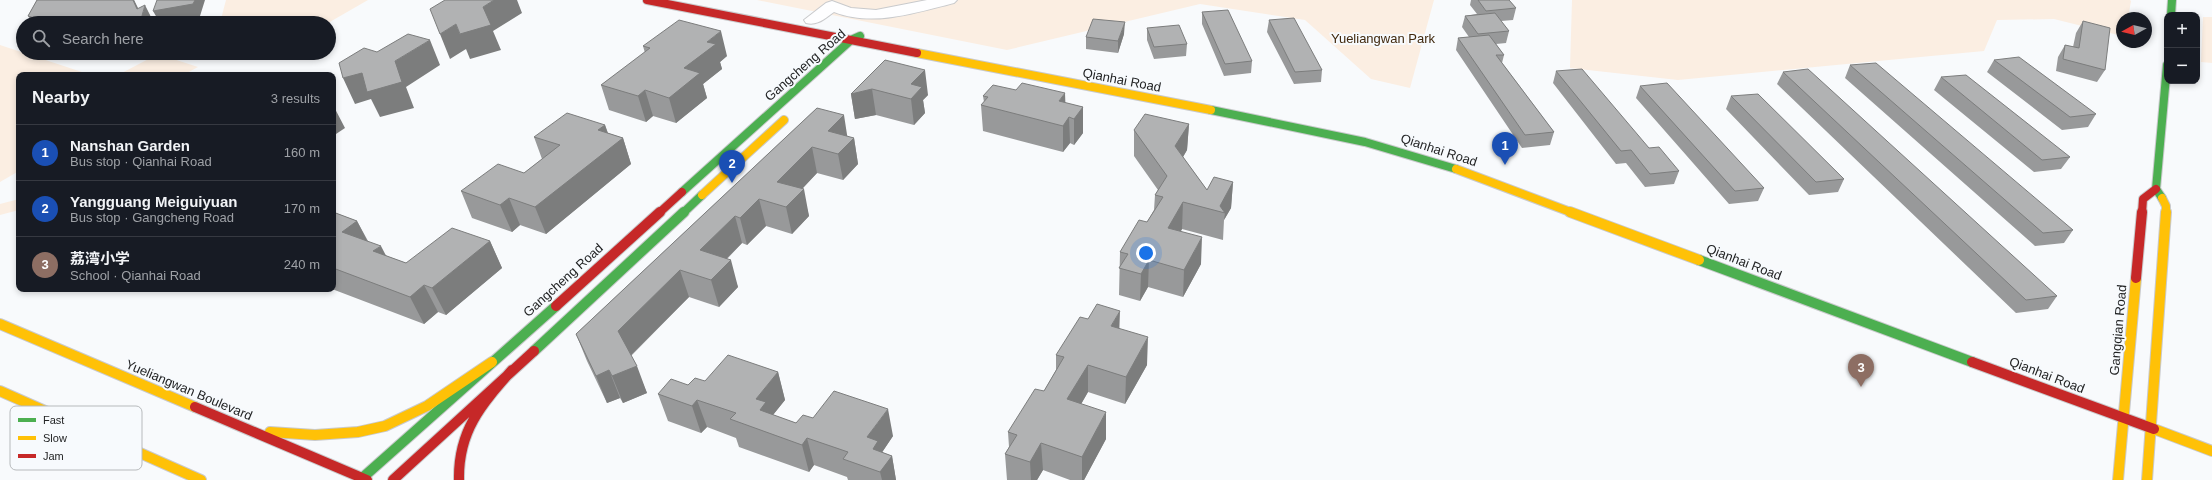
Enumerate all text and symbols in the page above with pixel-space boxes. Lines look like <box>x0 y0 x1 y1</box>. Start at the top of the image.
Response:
north arrow <box>2116 12 2152 48</box>
map controls <box>2164 12 2200 84</box>
button: + <box>2164 12 2200 48</box>
search box <box>16 16 336 60</box>
street label: Gangcheng Road <box>762 26 848 104</box>
icon: search <box>30 27 52 49</box>
text: Search here <box>62 30 144 47</box>
park label: Yueliangwan Park <box>1331 31 1436 46</box>
button: − <box>2164 48 2200 84</box>
street label: Qianhai Road <box>1082 65 1162 95</box>
text: Nearby <box>32 88 90 107</box>
text: 3 results <box>271 91 320 106</box>
street label: Qianhai Road <box>1399 131 1479 169</box>
pin: 1 <box>1492 132 1518 165</box>
text: Nanshan Garden <box>70 137 190 154</box>
text: 1 <box>41 145 49 160</box>
text: 160 m <box>284 145 320 160</box>
pin: 2 <box>719 150 745 183</box>
text: Bus stop · Qianhai Road <box>70 154 212 169</box>
text: Yangguang Meiguiyuan <box>70 193 238 210</box>
text: 2 <box>41 201 49 216</box>
text: 170 m <box>284 201 320 216</box>
text: Bus stop · Gangcheng Road <box>70 210 234 225</box>
street label: Gangcheng Road <box>520 240 606 320</box>
street label: Qianhai Road <box>1704 241 1784 283</box>
your location <box>1136 243 1156 263</box>
text: 荔湾小学 <box>70 250 130 267</box>
text: 3 <box>41 257 49 272</box>
text: 240 m <box>284 257 320 272</box>
text: School · Qianhai Road <box>70 268 201 283</box>
street label: Gangqian Road <box>2107 284 2129 376</box>
pin: 3 <box>1848 354 1874 387</box>
street label: Qianhai Road <box>2007 354 2087 396</box>
street label: Yueliangwan Boulevard <box>124 357 254 423</box>
legend <box>10 406 142 470</box>
text: Fast <box>43 414 64 426</box>
text: Slow <box>43 432 67 444</box>
text: Jam <box>43 450 64 462</box>

